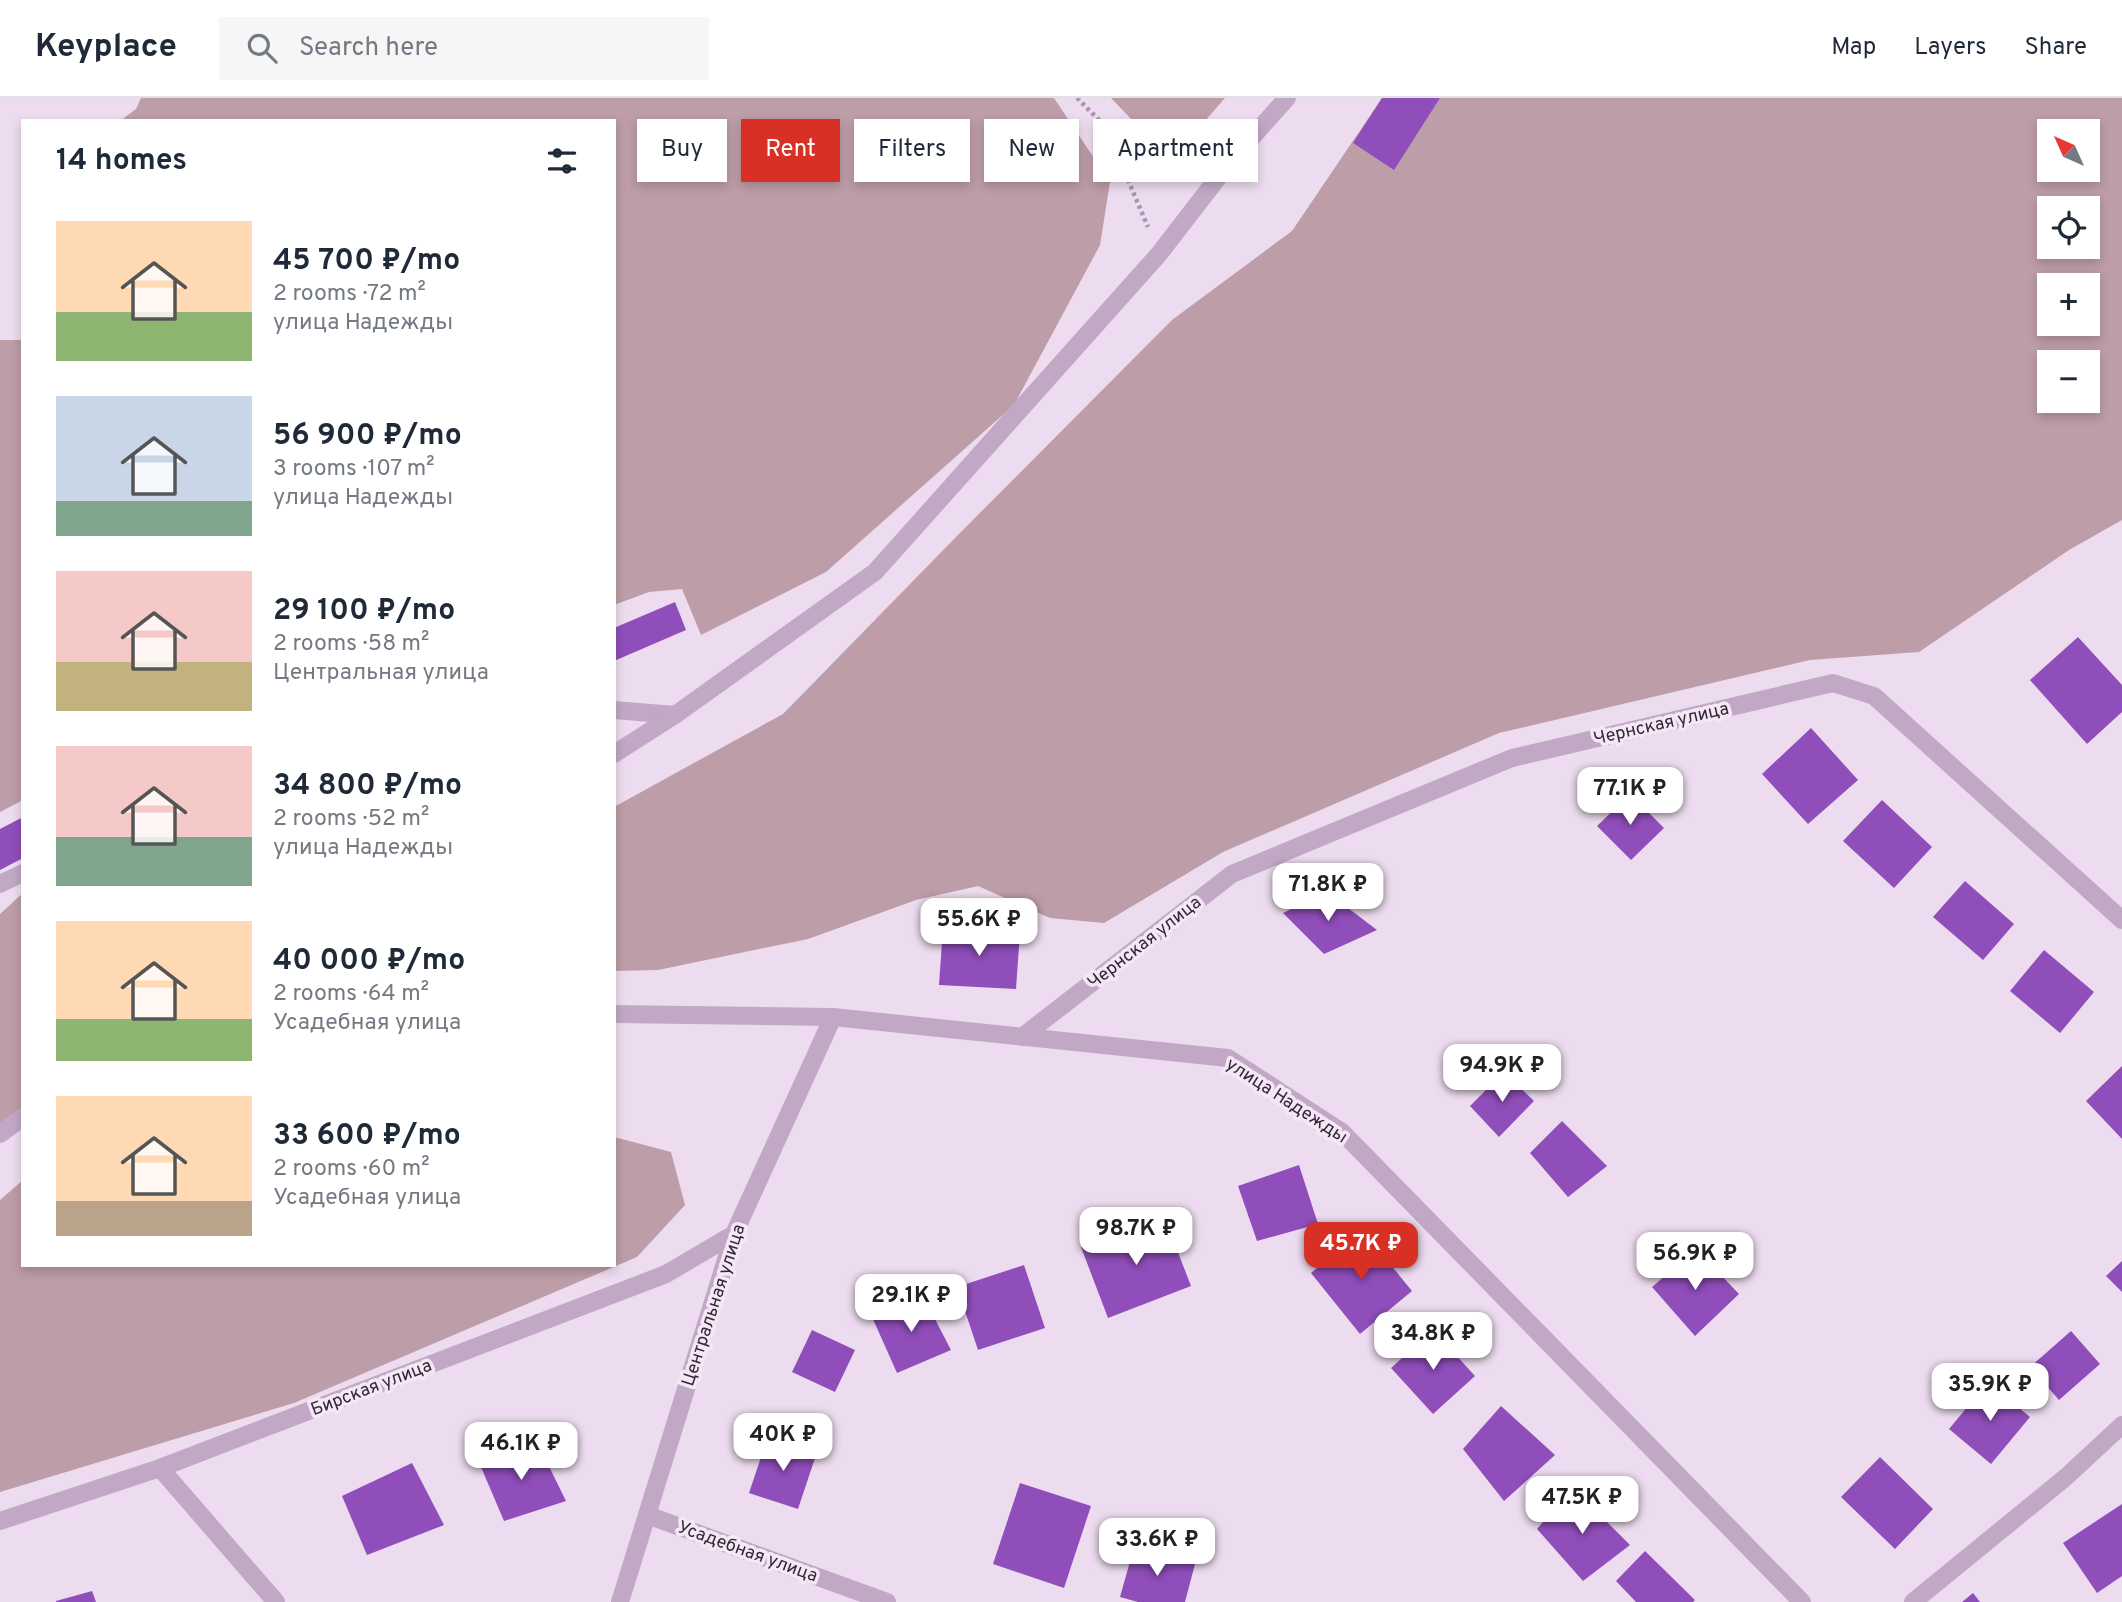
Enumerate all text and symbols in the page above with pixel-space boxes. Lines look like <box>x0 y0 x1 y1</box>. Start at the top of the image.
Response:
search box <box>219 17 709 80</box>
text: Keyplace <box>35 27 177 69</box>
icon: search <box>243 29 281 67</box>
text: Search here <box>299 32 438 65</box>
text: Map <box>1831 33 1876 63</box>
text: Layers <box>1914 33 1986 63</box>
text: Share <box>2024 33 2087 63</box>
chip: Buy <box>637 119 727 182</box>
chip: Rent <box>741 119 840 182</box>
chip: Filters <box>854 119 970 182</box>
chip: New <box>984 119 1079 182</box>
chip: Apartment <box>1093 119 1258 182</box>
north arrow <box>2037 119 2100 182</box>
map controls <box>2037 119 2100 413</box>
icon: filters <box>543 142 581 180</box>
text: 14 homes <box>56 143 187 180</box>
button: locate <box>2037 196 2100 259</box>
text: 45 700 ₽/mo <box>273 243 460 280</box>
icon: home <box>112 249 196 333</box>
button: + <box>2037 273 2100 336</box>
text: 2 rooms · 72 m² <box>273 280 426 309</box>
text: улица Надежды <box>273 309 453 338</box>
button: − <box>2037 350 2100 413</box>
text: 56 900 ₽/mo <box>273 418 462 455</box>
icon: home <box>112 424 196 508</box>
text: 3 rooms · 107 m² <box>273 455 435 484</box>
text: улица Надежды <box>273 484 453 513</box>
text: 29 100 ₽/mo <box>273 593 455 630</box>
icon: home <box>112 599 196 683</box>
text: 2 rooms · 58 m² <box>273 630 429 659</box>
text: Центральная улица <box>273 659 489 688</box>
street label: Чернская улица <box>1591 698 1731 751</box>
text: 34 800 ₽/mo <box>273 768 462 805</box>
pin: 77.1K ₽ <box>1565 768 1695 827</box>
icon: home <box>112 774 196 858</box>
text: 77.1K ₽ <box>1593 775 1667 804</box>
text: 2 rooms · 52 m² <box>273 805 429 834</box>
text: улица Надежды <box>273 834 453 863</box>
pin: 71.8K ₽ <box>1263 864 1393 923</box>
text: 71.8K ₽ <box>1288 871 1368 900</box>
street label: Чернская улица <box>1083 892 1206 995</box>
pin: 55.6K ₽ <box>914 898 1044 958</box>
text: 55.6K ₽ <box>937 906 1021 935</box>
text: 40 000 ₽/mo <box>273 943 465 980</box>
icon: home <box>112 949 196 1033</box>
text: 2 rooms · 64 m² <box>273 980 429 1009</box>
text: Усадебная улица <box>273 1009 461 1038</box>
pin: 94.9K ₽ <box>1437 1044 1567 1104</box>
text: 94.9K ₽ <box>1459 1052 1545 1081</box>
street label: улица Надежды <box>1221 1053 1352 1149</box>
text: 33 600 ₽/mo <box>273 1118 461 1155</box>
icon: home <box>112 1124 196 1208</box>
text: 2 rooms · 60 m² <box>273 1155 430 1184</box>
text: Усадебная улица <box>273 1184 461 1213</box>
pin: 98.7K ₽ <box>1071 1208 1201 1267</box>
text: 98.7K ₽ <box>1095 1215 1177 1244</box>
street label: Центральная улица <box>677 1222 751 1389</box>
pin: 45.7K ₽ <box>1296 1222 1426 1282</box>
text: 45.7K ₽ <box>1320 1230 1402 1259</box>
pin: 56.9K ₽ <box>1630 1232 1760 1292</box>
text: 56.9K ₽ <box>1652 1240 1738 1269</box>
pin: 29.1K ₽ <box>846 1274 976 1334</box>
text: 29.1K ₽ <box>871 1282 951 1311</box>
pin: 34.8K ₽ <box>1368 1312 1498 1372</box>
text: 34.8K ₽ <box>1390 1320 1476 1349</box>
street label: Бирская улица <box>308 1355 435 1422</box>
pin: 35.9K ₽ <box>1925 1364 2055 1423</box>
text: 35.9K ₽ <box>1948 1371 2032 1400</box>
pin: 40K ₽ <box>734 1414 832 1473</box>
text: 40K ₽ <box>749 1421 817 1450</box>
pin: 46.1K ₽ <box>456 1422 586 1482</box>
text: 46.1K ₽ <box>481 1430 561 1459</box>
pin: 47.5K ₽ <box>1517 1476 1647 1536</box>
text: 47.5K ₽ <box>1542 1484 1623 1513</box>
street label: Усадебная улица <box>674 1516 821 1588</box>
pin: 33.6K ₽ <box>1092 1518 1222 1578</box>
text: 33.6K ₽ <box>1115 1526 1199 1555</box>

